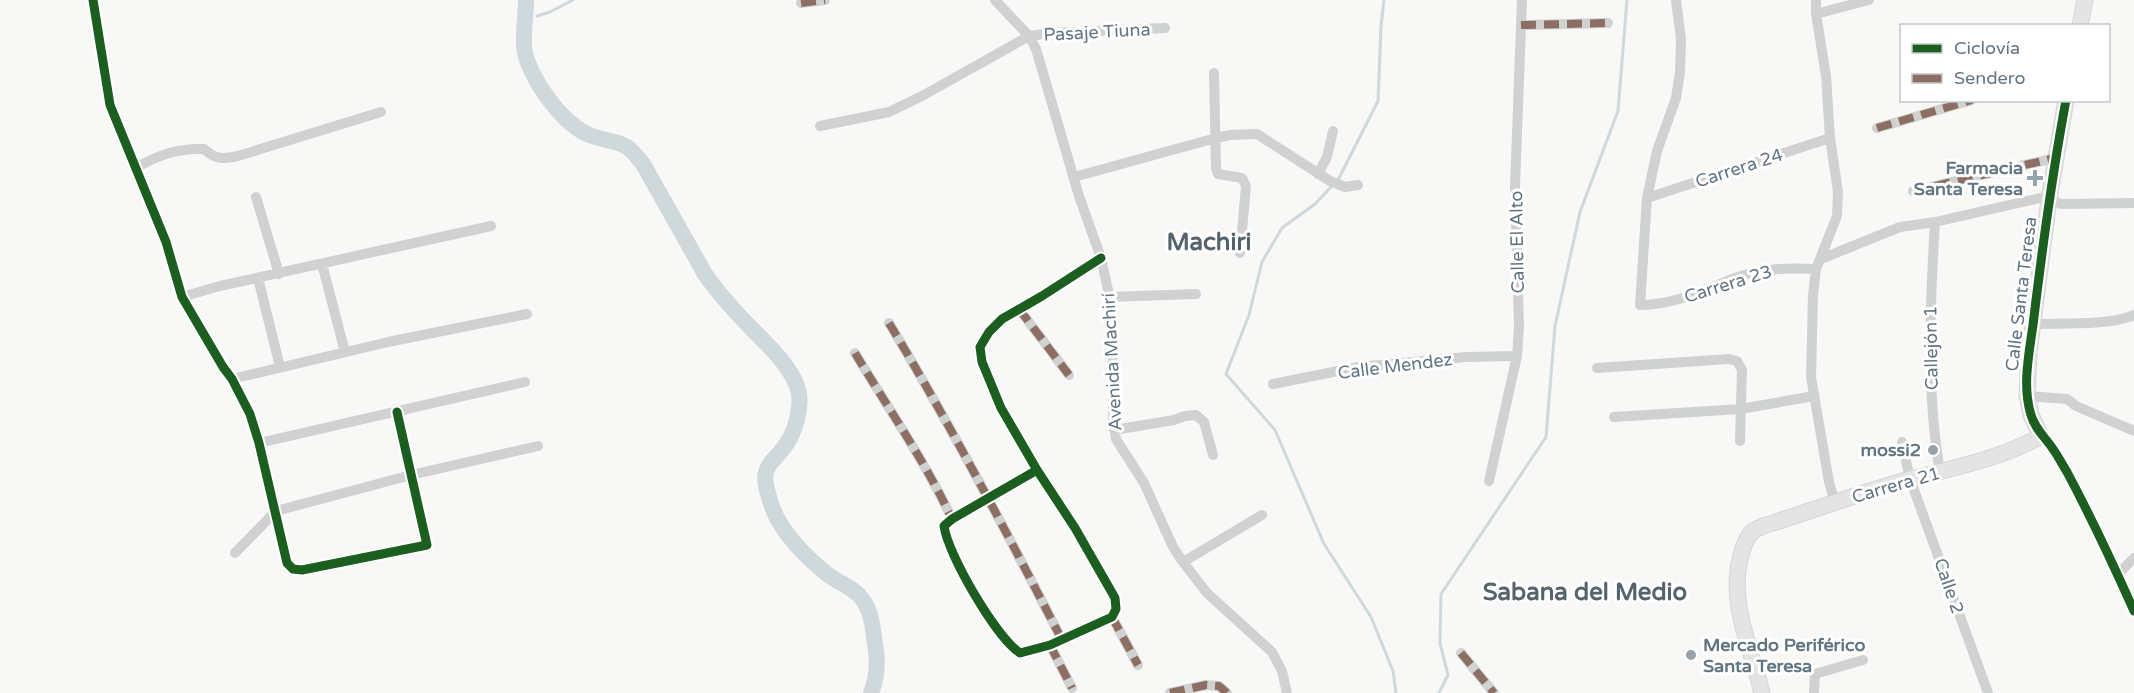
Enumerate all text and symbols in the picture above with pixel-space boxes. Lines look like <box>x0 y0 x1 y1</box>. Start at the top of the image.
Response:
street label: Pasaje Tiuna <box>1043 18 1151 46</box>
legend <box>1900 24 2110 102</box>
text: Ciclovía <box>1954 37 2020 59</box>
text: Sendero <box>1954 67 2025 89</box>
street label: Carrera 24 <box>1692 144 1786 192</box>
place label: Farmacia Santa Teresa <box>1914 157 2023 200</box>
marker: Farmacia Santa Teresa <box>2028 171 2042 185</box>
street label: Calle El Alto <box>1505 190 1529 293</box>
street label: Calle Santa Teresa <box>2001 215 2041 373</box>
district label: Machiri <box>1166 228 1252 257</box>
street label: Carrera 23 <box>1681 260 1775 308</box>
street label: Avenida Machirí <box>1097 292 1127 431</box>
street label: Callejón 1 <box>1919 306 1943 390</box>
street label: Calle Mendez <box>1336 348 1454 384</box>
place label: mossi2 <box>1860 439 1921 461</box>
marker: mossi2 <box>1926 443 1940 457</box>
street label: Carrera 21 <box>1849 462 1943 508</box>
street label: Calle 2 <box>1929 555 1969 617</box>
district label: Sabana del Medio <box>1483 578 1687 607</box>
place label: Mercado Periférico Santa Teresa <box>1703 634 1865 677</box>
marker: Mercado Periférico Santa Teresa <box>1684 648 1698 662</box>

